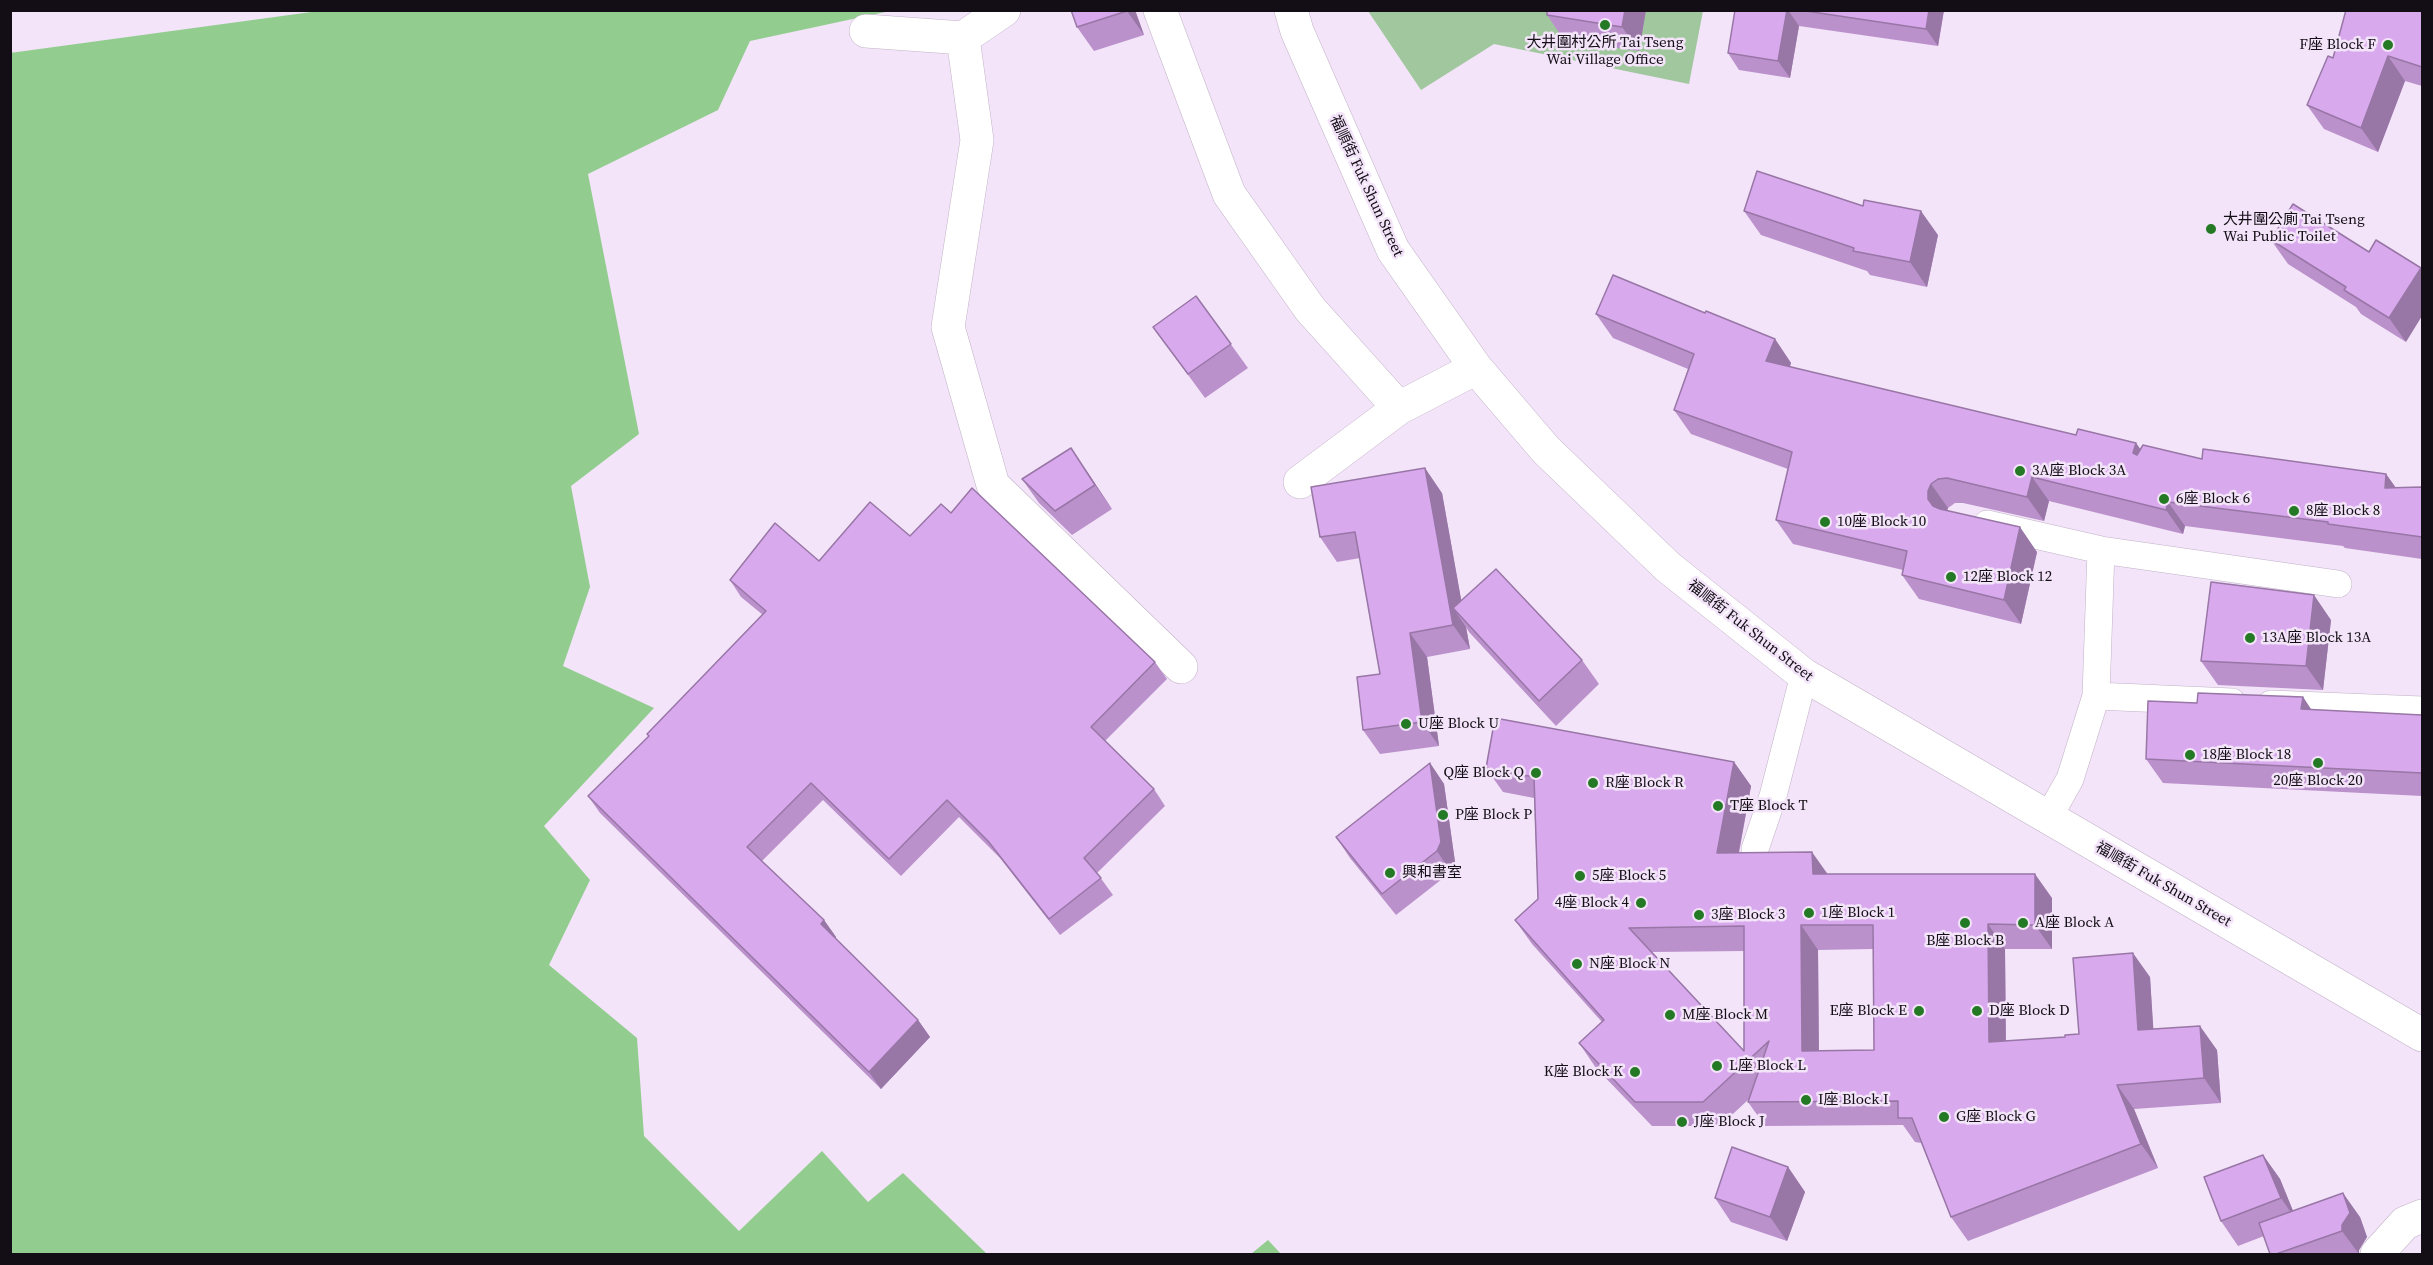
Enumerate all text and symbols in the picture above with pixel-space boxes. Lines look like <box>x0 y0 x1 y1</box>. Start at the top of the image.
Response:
marker: 大井圍村公所 Tai Tseng Wai Village Office <box>1598 18 1612 32</box>
place label: 大井圍村公所 Tai Tseng Wai Village Office <box>1527 34 1683 69</box>
place label: F座 Block F <box>2299 36 2376 54</box>
marker: F座 Block F <box>2381 38 2395 52</box>
street label: 福順街 Fuk Shun Street <box>1325 112 1407 260</box>
place label: 大井圍公廁 Tai Tseng Wai Public Toilet <box>2223 211 2365 246</box>
marker: 大井圍公廁 Tai Tseng Wai Public Toilet <box>2204 222 2218 236</box>
place label: 3A座 Block 3A <box>2032 462 2126 480</box>
marker: 3A座 Block 3A <box>2013 464 2027 478</box>
place label: 6座 Block 6 <box>2176 490 2250 508</box>
marker: 6座 Block 6 <box>2157 492 2171 506</box>
place label: 8座 Block 8 <box>2306 502 2380 520</box>
marker: 8座 Block 8 <box>2287 504 2301 518</box>
place label: 10座 Block 10 <box>1837 513 1926 531</box>
marker: 10座 Block 10 <box>1818 515 1832 529</box>
place label: 12座 Block 12 <box>1963 568 2052 586</box>
marker: 12座 Block 12 <box>1944 570 1958 584</box>
street label: 福順街 Fuk Shun Street <box>1684 577 1816 685</box>
place label: 13A座 Block 13A <box>2262 629 2371 647</box>
marker: 13A座 Block 13A <box>2243 631 2257 645</box>
place label: U座 Block U <box>1418 715 1499 733</box>
marker: U座 Block U <box>1399 717 1413 731</box>
place label: 18座 Block 18 <box>2202 746 2291 764</box>
marker: 18座 Block 18 <box>2183 748 2197 762</box>
marker: 20座 Block 20 <box>2311 756 2325 770</box>
place label: Q座 Block Q <box>1443 764 1524 782</box>
marker: Q座 Block Q <box>1529 766 1543 780</box>
place label: 20座 Block 20 <box>2273 772 2363 790</box>
place label: R座 Block R <box>1605 774 1684 792</box>
marker: R座 Block R <box>1586 776 1600 790</box>
place label: T座 Block T <box>1730 797 1807 815</box>
marker: T座 Block T <box>1711 799 1725 813</box>
place label: P座 Block P <box>1455 806 1532 824</box>
marker: P座 Block P <box>1436 808 1450 822</box>
street label: 福順街 Fuk Shun Street <box>2092 839 2234 931</box>
place label: 興和書室 <box>1402 864 1462 882</box>
marker: 興和書室 <box>1383 866 1397 880</box>
place label: 5座 Block 5 <box>1592 867 1666 885</box>
marker: 5座 Block 5 <box>1573 869 1587 883</box>
place label: 4座 Block 4 <box>1555 894 1629 912</box>
marker: 4座 Block 4 <box>1634 896 1648 910</box>
place label: 1座 Block 1 <box>1821 904 1895 922</box>
place label: 3座 Block 3 <box>1711 906 1785 924</box>
marker: 1座 Block 1 <box>1802 906 1816 920</box>
marker: 3座 Block 3 <box>1692 908 1706 922</box>
place label: A座 Block A <box>2035 914 2114 932</box>
marker: B座 Block B <box>1958 916 1972 930</box>
marker: A座 Block A <box>2016 916 2030 930</box>
place label: B座 Block B <box>1926 932 2004 950</box>
place label: N座 Block N <box>1589 955 1670 973</box>
marker: N座 Block N <box>1570 957 1584 971</box>
place label: E座 Block E <box>1830 1002 1907 1020</box>
place label: D座 Block D <box>1989 1002 2070 1020</box>
marker: E座 Block E <box>1912 1004 1926 1018</box>
marker: D座 Block D <box>1970 1004 1984 1018</box>
place label: M座 Block M <box>1682 1006 1768 1024</box>
marker: M座 Block M <box>1663 1008 1677 1022</box>
place label: L座 Block L <box>1729 1057 1806 1075</box>
marker: L座 Block L <box>1710 1059 1724 1073</box>
place label: K座 Block K <box>1544 1063 1623 1081</box>
marker: K座 Block K <box>1628 1065 1642 1079</box>
place label: I座 Block I <box>1818 1091 1888 1109</box>
marker: I座 Block I <box>1799 1093 1813 1107</box>
place label: G座 Block G <box>1956 1108 2036 1126</box>
marker: G座 Block G <box>1937 1110 1951 1124</box>
place label: J座 Block J <box>1694 1113 1765 1131</box>
marker: J座 Block J <box>1675 1115 1689 1129</box>

